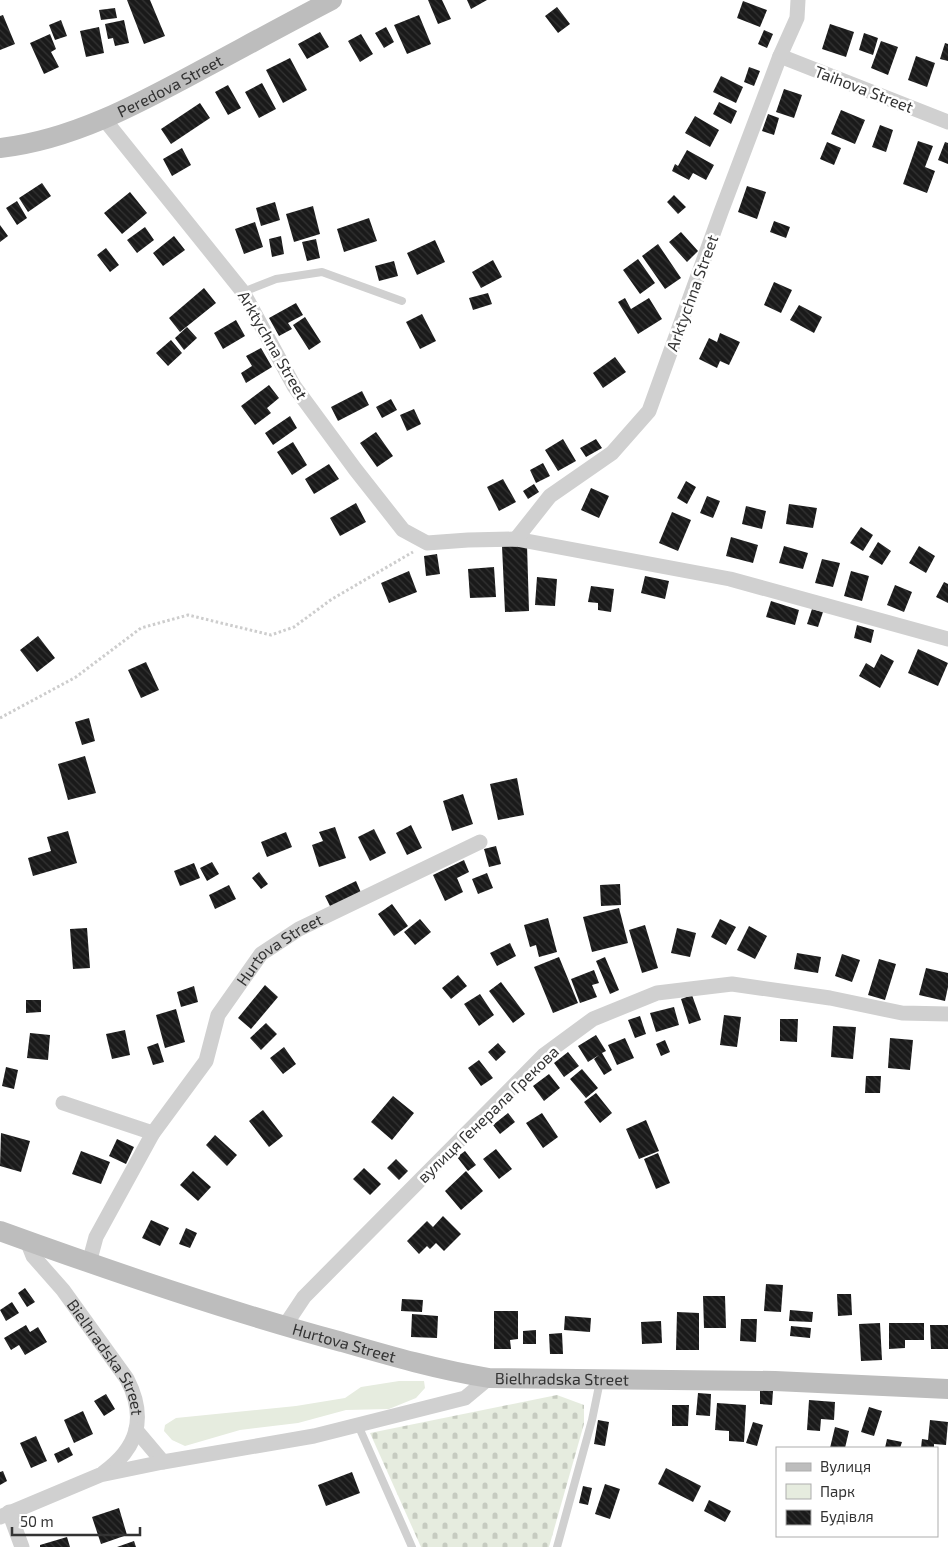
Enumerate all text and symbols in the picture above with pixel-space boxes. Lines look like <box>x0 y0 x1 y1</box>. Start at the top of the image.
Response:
street label: Peredova Street <box>114 50 226 121</box>
street label: Taihova Street <box>812 61 916 116</box>
street label: Arktychna Street <box>662 232 721 354</box>
street label: Arktychna Street <box>235 287 312 402</box>
street label: Hurtova Street <box>232 909 325 989</box>
street label: вулиця Генерала Грекова <box>413 1041 563 1187</box>
street label: Bielhradska Street <box>64 1295 147 1416</box>
street label: Hurtova Street <box>290 1319 398 1366</box>
street label: Bielhradska Street <box>495 1368 629 1388</box>
legend <box>776 1447 938 1537</box>
text: Вулиця <box>820 1457 871 1476</box>
text: Парк <box>820 1482 855 1500</box>
scale bar <box>12 1504 140 1536</box>
text: Будівля <box>820 1507 874 1526</box>
text: 50 m <box>20 1512 54 1530</box>

